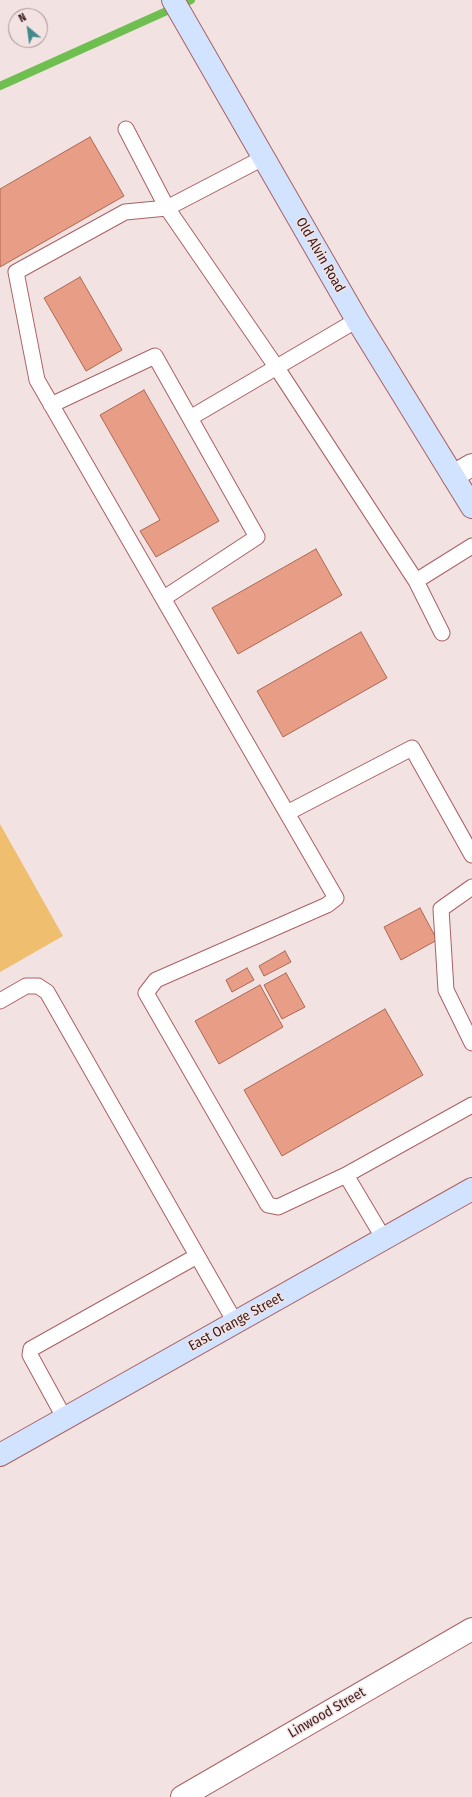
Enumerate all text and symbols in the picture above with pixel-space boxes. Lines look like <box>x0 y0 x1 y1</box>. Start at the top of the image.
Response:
north arrow <box>8 8 48 48</box>
text: N <box>16 11 28 25</box>
street label: Old Alvin Road <box>292 215 348 295</box>
street label: East Orange Street <box>186 1289 286 1355</box>
street label: Linwood Street <box>285 1684 369 1742</box>

